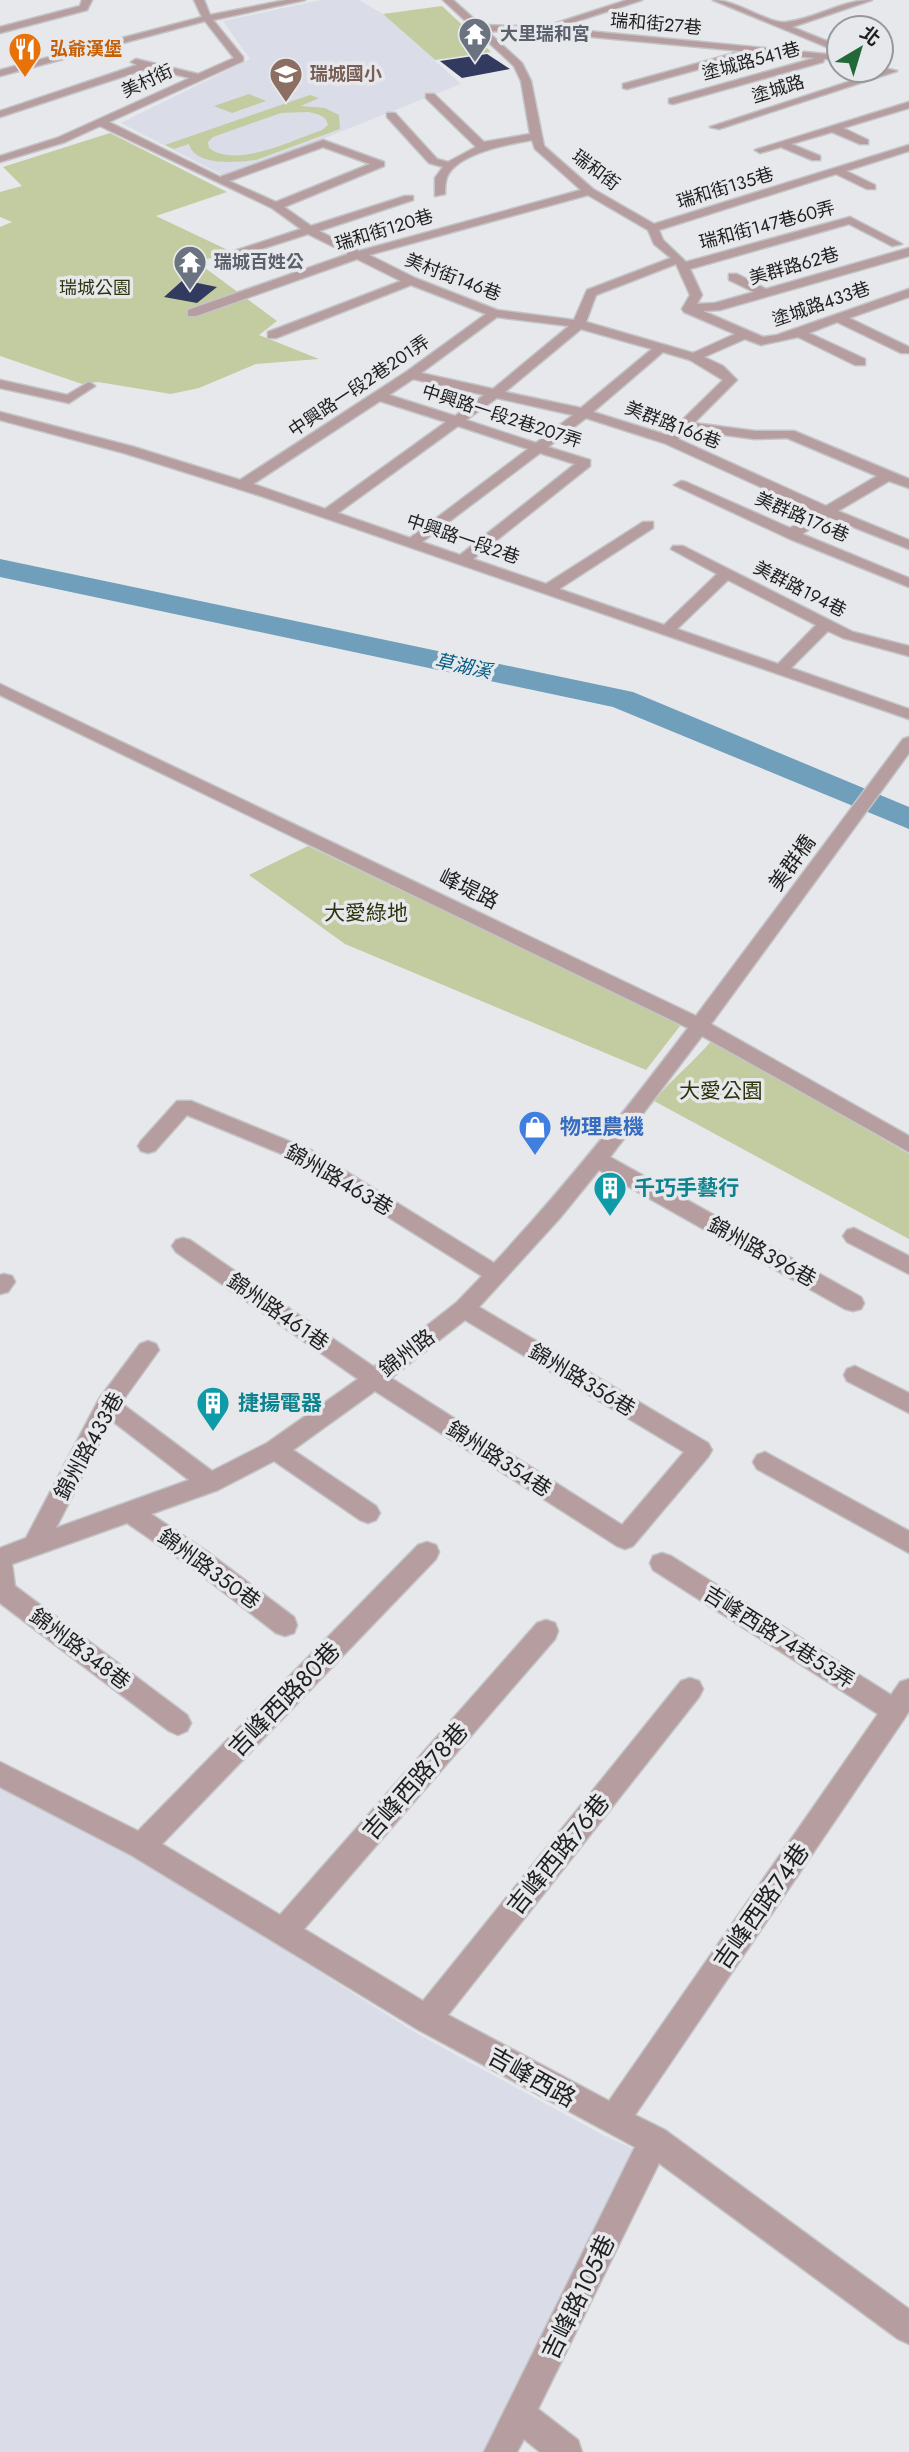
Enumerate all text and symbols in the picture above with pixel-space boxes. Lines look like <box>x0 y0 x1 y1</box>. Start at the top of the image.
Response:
street label: 瑞和街27巷 <box>609 7 703 41</box>
north arrow <box>825 14 895 84</box>
temple icon: 大里瑞和宮 <box>456 15 494 64</box>
text: 北 <box>854 20 886 52</box>
place label: 大里瑞和宮 <box>500 21 590 47</box>
restaurant icon: 弘爺漢堡 <box>6 30 44 79</box>
street label: 塗城路541巷 <box>699 35 803 87</box>
place label: 弘爺漢堡 <box>50 36 122 62</box>
school or university icon: 瑞城國小 <box>267 55 305 104</box>
street label: 美村街 <box>117 58 177 104</box>
place label: 瑞城國小 <box>310 61 382 87</box>
street label: 塗城路 <box>748 69 808 109</box>
street label: 瑞和街 <box>567 143 625 197</box>
street label: 瑞和街135巷 <box>673 161 777 215</box>
street label: 瑞和街147巷60弄 <box>696 194 838 256</box>
street label: 瑞和街120巷 <box>332 203 436 257</box>
street label: 美群路62巷 <box>746 241 842 291</box>
temple icon: 瑞城百姓公 <box>171 243 209 292</box>
street label: 美村街146巷 <box>401 247 505 307</box>
place label: 瑞城百姓公 <box>214 249 304 275</box>
park label: 瑞城公園 <box>59 275 131 301</box>
street label: 塗城路433巷 <box>768 275 874 333</box>
street label: 中興路一段2巷201弄 <box>283 329 435 443</box>
street label: 中興路一段2巷207弄 <box>419 378 585 454</box>
street label: 美群路166巷 <box>621 395 725 455</box>
street label: 美群路176巷 <box>751 486 853 548</box>
street label: 中興路一段2巷 <box>403 507 523 571</box>
street label: 美群路194巷 <box>749 554 851 624</box>
water label: 草湖溪 <box>432 647 497 686</box>
street label: 美群橋 <box>761 829 823 897</box>
street label: 峰堤路 <box>434 862 504 916</box>
park label: 大愛綠地 <box>324 898 408 928</box>
park label: 大愛公園 <box>679 1076 763 1106</box>
shop icon: 物理農機 <box>516 1108 554 1157</box>
place label: 物理農機 <box>560 1112 644 1142</box>
street label: 錦州路463巷 <box>280 1137 398 1223</box>
building icon: 千巧手藝行 <box>591 1169 629 1218</box>
place label: 千巧手藝行 <box>634 1173 739 1203</box>
street label: 錦州路396巷 <box>702 1210 822 1294</box>
street label: 錦州路461巷 <box>221 1266 335 1358</box>
street label: 錦州路 <box>373 1322 441 1384</box>
street label: 錦州路356巷 <box>523 1336 641 1424</box>
building icon: 捷揚電器 <box>194 1384 232 1433</box>
street label: 錦州路433巷 <box>47 1387 131 1505</box>
place label: 捷揚電器 <box>238 1388 322 1418</box>
street label: 錦州路354巷 <box>441 1414 557 1504</box>
street label: 錦州路350巷 <box>152 1522 266 1616</box>
street label: 吉峰西路74巷53弄 <box>698 1579 860 1695</box>
street label: 錦州路348巷 <box>23 1601 137 1697</box>
street label: 吉峰西路80巷 <box>220 1634 348 1764</box>
street label: 吉峰西路78巷 <box>354 1715 476 1847</box>
street label: 吉峰西路76巷 <box>498 1786 618 1922</box>
street label: 吉峰西路74巷 <box>705 1836 817 1976</box>
street label: 吉峰西路 <box>482 2038 582 2116</box>
street label: 吉峰路105巷 <box>533 2229 623 2365</box>

